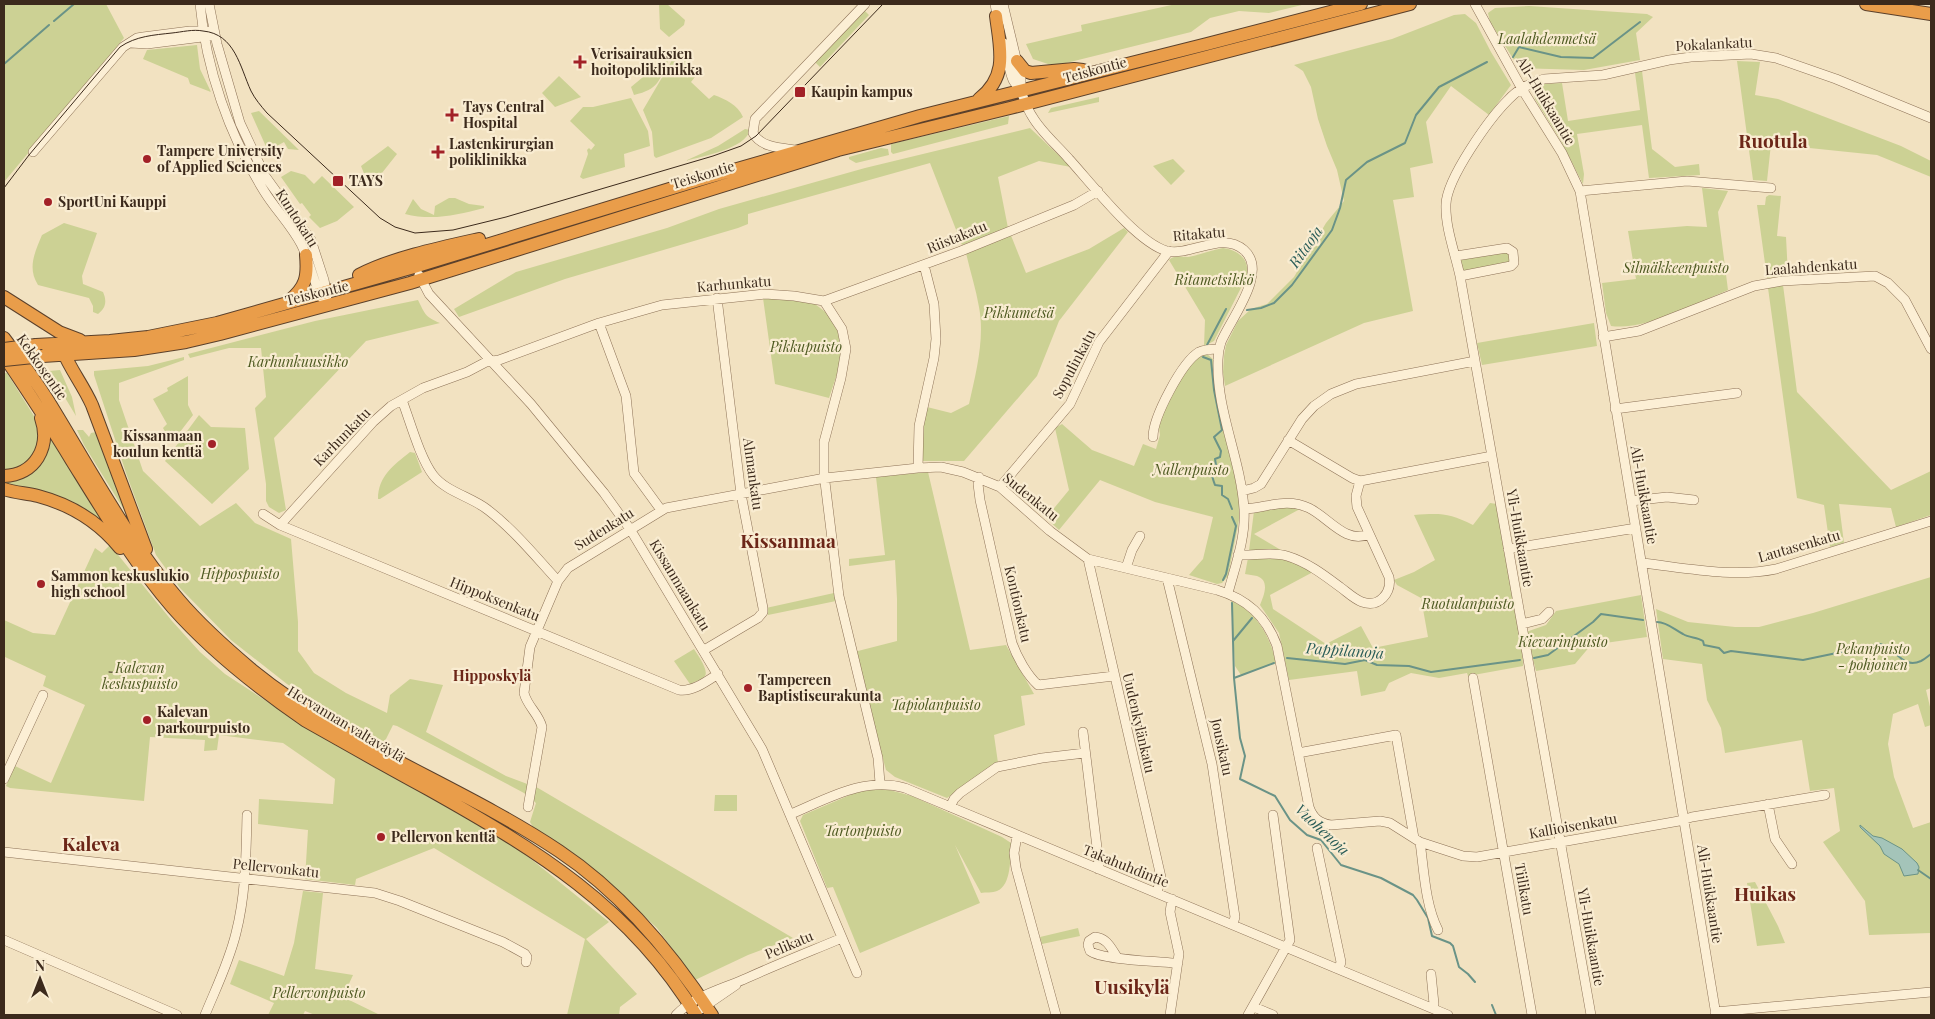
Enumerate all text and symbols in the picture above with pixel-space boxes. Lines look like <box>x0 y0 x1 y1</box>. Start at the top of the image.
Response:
park label: Laalahdenmetsä <box>1497 29 1597 48</box>
street label: Pokalankatu <box>1675 32 1753 55</box>
place label: Verisairauksien hoitopoliklinikka <box>590 44 703 79</box>
street label: Teiskontie <box>1061 52 1129 87</box>
street label: Ali-Huikkaantie <box>1512 52 1580 148</box>
marker: Verisairauksien hoitopoliklinikka <box>573 55 587 69</box>
place label: Kaupin kampus <box>811 82 913 101</box>
marker: Kaupin kampus <box>793 85 807 99</box>
place label: Tays Central Hospital <box>463 97 545 132</box>
marker: Tays Central Hospital <box>445 108 459 122</box>
district label: Ruotula <box>1738 127 1808 153</box>
place label: Lastenkirurgian poliklinikka <box>449 134 554 169</box>
place label: Tampere University of Applied Sciences <box>157 141 285 176</box>
marker: Lastenkirurgian poliklinikka <box>431 145 445 159</box>
marker: Tampere University of Applied Sciences <box>141 153 153 165</box>
street label: Teiskontie <box>669 156 737 193</box>
place label: TAYS <box>349 171 383 190</box>
marker: TAYS <box>331 174 345 188</box>
street label: Kuntokatu <box>272 185 323 250</box>
place label: SportUni Kauppi <box>58 192 167 211</box>
marker: SportUni Kauppi <box>42 196 54 208</box>
street label: Riistakatu <box>924 216 990 257</box>
water label: Ritaoja <box>1283 221 1327 272</box>
street label: Ritakatu <box>1172 222 1226 245</box>
street label: Laalahdenkatu <box>1764 254 1858 279</box>
park label: Silmäkkeenpuisto <box>1622 258 1729 277</box>
park label: Ritametsikkö <box>1174 270 1255 289</box>
street label: Karhunkatu <box>696 271 772 296</box>
street label: Teiskontie <box>283 275 351 310</box>
park label: Pikkumetsä <box>983 303 1055 322</box>
street label: Sopulinkatu <box>1047 326 1100 402</box>
street label: Kekkosentie <box>13 330 72 403</box>
park label: Pikkupuisto <box>769 337 842 356</box>
park label: Karhunkuusikko <box>247 352 348 371</box>
street label: Karhunkatu <box>309 403 374 470</box>
place label: Kissanmaan koulun kenttä <box>113 426 203 461</box>
street label: Ahmankatu <box>739 436 768 511</box>
marker: Kissanmaan koulun kenttä <box>206 438 218 450</box>
street label: Ali-Huikkaantie <box>1626 443 1663 546</box>
park label: Nallenpuisto <box>1151 460 1229 479</box>
street label: Sudenkatu <box>999 468 1063 525</box>
street label: Yli-Huikkaantie <box>1502 487 1538 588</box>
street label: Sudenkatu <box>570 503 637 554</box>
street label: Lautasenkatu <box>1756 525 1842 566</box>
district label: Kissanmaa <box>740 527 836 553</box>
street label: Kissanmaankatu <box>646 535 715 634</box>
park label: Hippospuisto <box>199 564 280 583</box>
street label: Kontionkatu <box>1000 564 1037 644</box>
place label: Sammon keskuslukio high school <box>51 566 189 601</box>
street label: Hippoksenkatu <box>447 572 543 625</box>
marker: Sammon keskuslukio high school <box>35 578 47 590</box>
park label: Ruotulanpuisto <box>1421 594 1515 613</box>
park label: Kievarinpuisto <box>1517 632 1608 651</box>
water label: Pappilanoja <box>1305 637 1385 663</box>
park label: Pekanpuisto - pohjoinen <box>1835 639 1910 674</box>
park label: Kalevan keskuspuisto <box>101 658 178 693</box>
district label: Hipposkylä <box>453 665 532 685</box>
place label: Tampereen Baptistiseurakunta <box>758 670 882 705</box>
street label: Uudenkylänkatu <box>1119 671 1160 775</box>
street label: Hervannan valtaväylä <box>284 681 408 766</box>
marker: Tampereen Baptistiseurakunta <box>742 682 754 694</box>
park label: Tapiolanpuisto <box>891 695 981 714</box>
place label: Kalevan parkourpuisto <box>157 702 250 737</box>
marker: Kalevan parkourpuisto <box>141 714 153 726</box>
street label: Jousikatu <box>1207 716 1238 777</box>
water label: Vuohenoja <box>1291 799 1354 860</box>
street label: Kallioisenkatu <box>1527 808 1619 843</box>
park label: Tartonpuisto <box>824 821 902 840</box>
place label: Pellervon kenttä <box>391 827 496 846</box>
district label: Kaleva <box>62 830 120 856</box>
marker: Pellervon kenttä <box>375 831 387 843</box>
street label: Takahuhdintie <box>1080 840 1172 891</box>
street label: Ali-Huikkaantie <box>1693 842 1728 945</box>
street label: Pellervonkatu <box>232 854 320 881</box>
street label: Tiilikatu <box>1511 861 1538 916</box>
district label: Huikas <box>1734 880 1796 906</box>
street label: Yli-Huikkaantie <box>1573 886 1609 987</box>
street label: Pelikatu <box>762 926 816 963</box>
north arrow <box>15 954 65 1004</box>
text: N <box>35 956 45 975</box>
district label: Uusikylä <box>1094 973 1170 999</box>
park label: Pellervonpuisto <box>271 983 366 1002</box>

